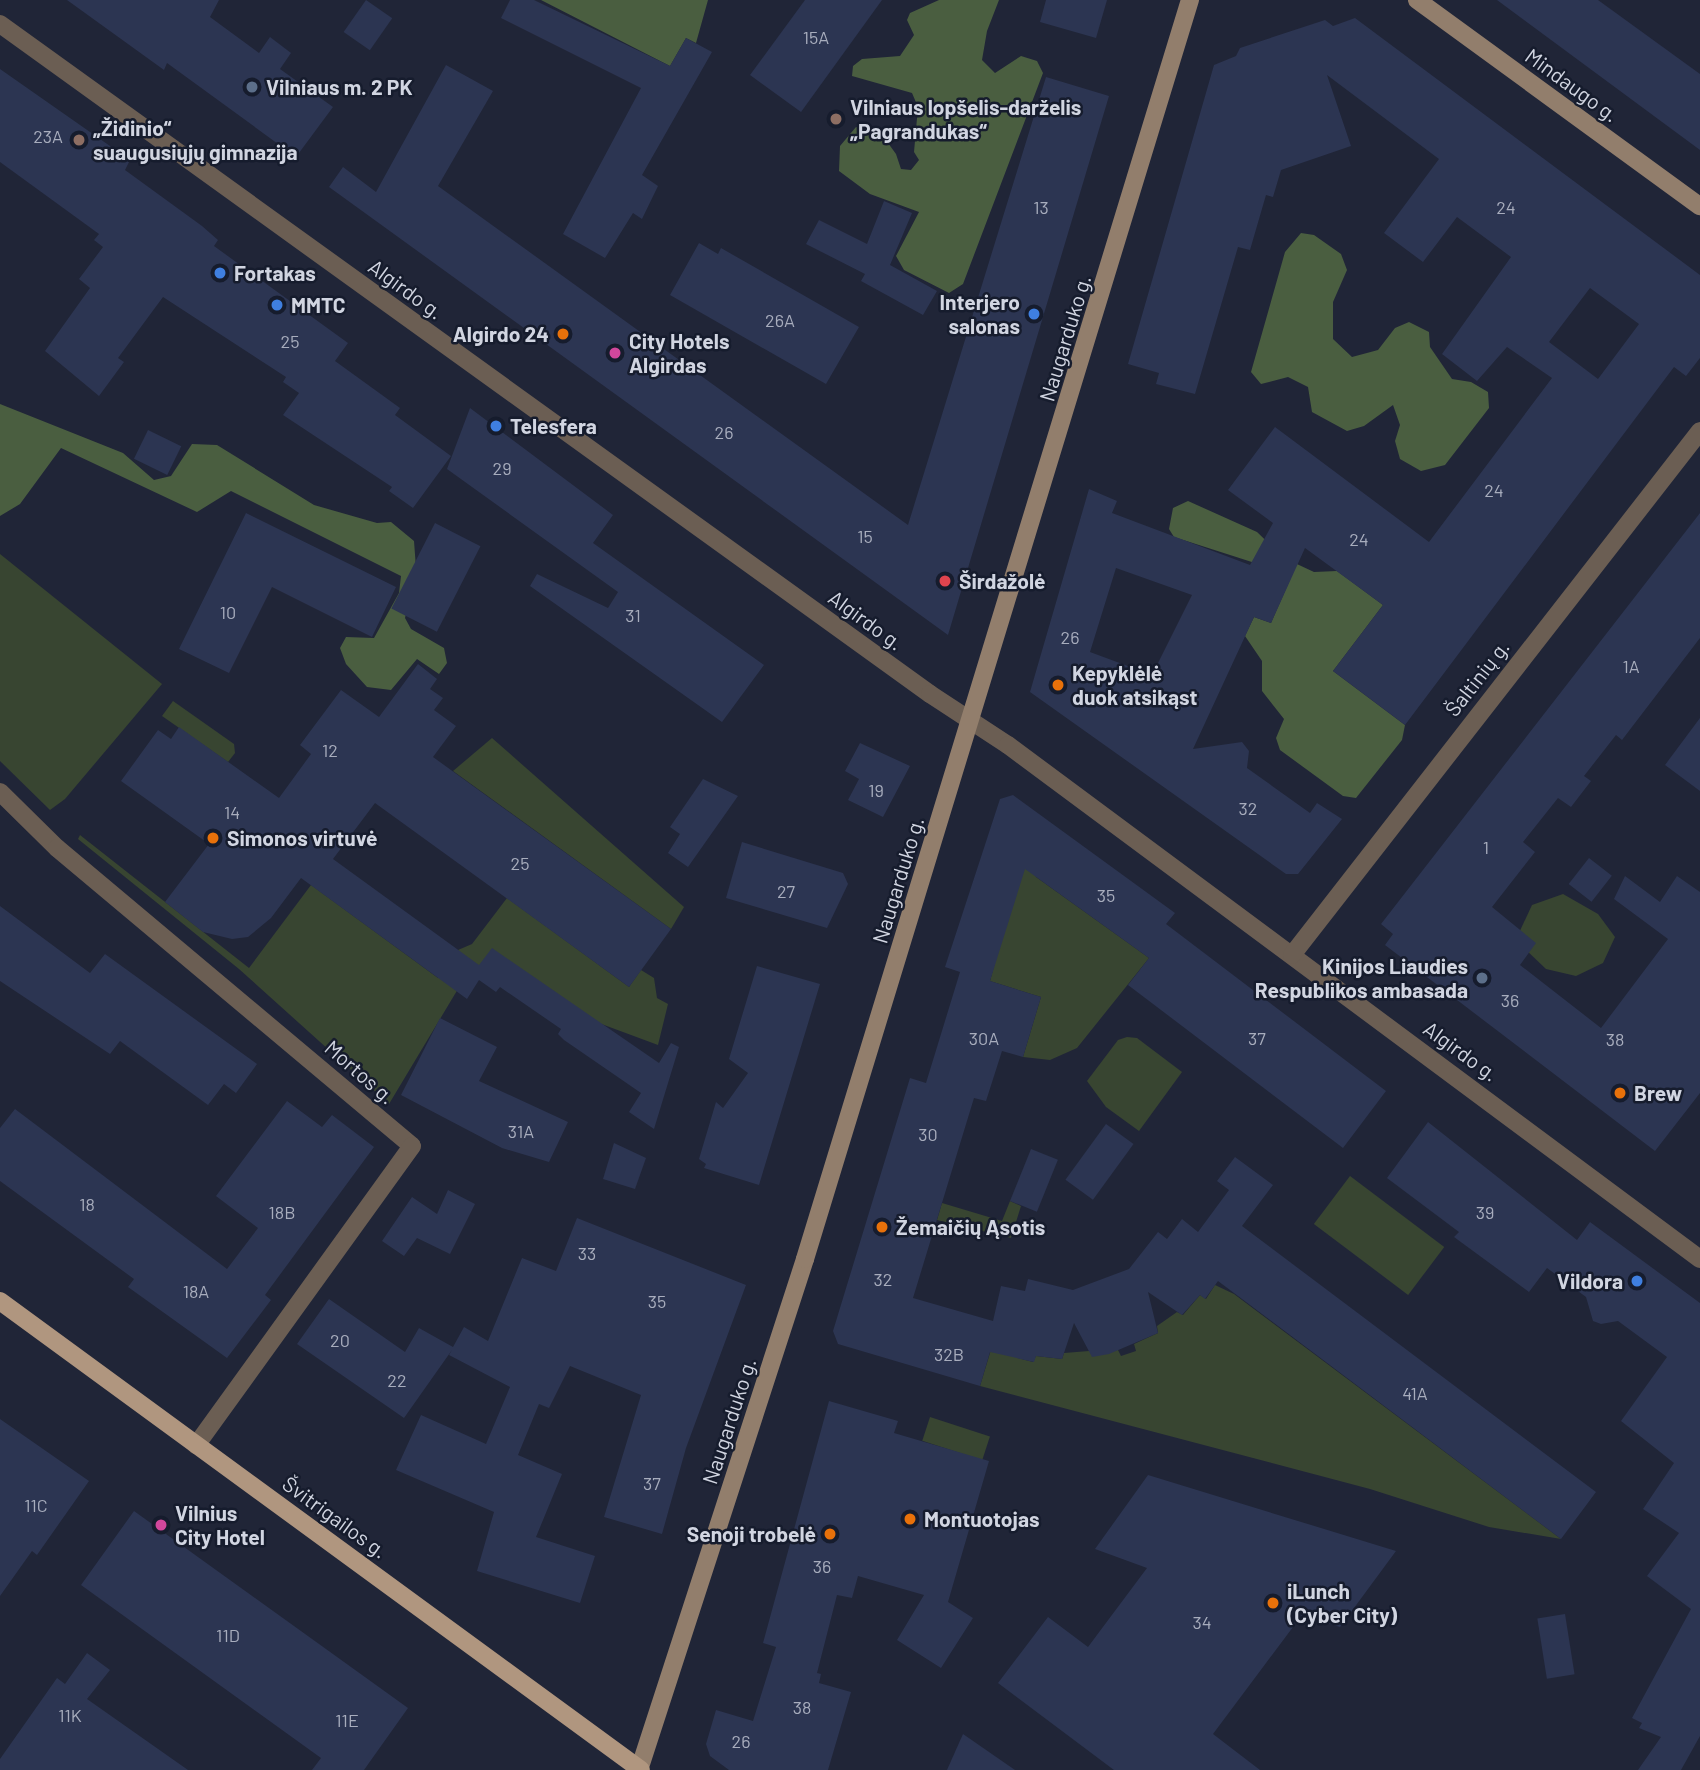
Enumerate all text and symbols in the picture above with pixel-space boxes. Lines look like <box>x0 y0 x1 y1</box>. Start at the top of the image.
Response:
house number: 15A <box>803 26 829 48</box>
street label: Mindaugo g. <box>1521 43 1623 127</box>
place label: Vilniaus m. 2 PK <box>266 74 413 100</box>
marker: Vilniaus m. 2 PK <box>244 79 260 95</box>
place label: Vilniaus lopšelis-darželis „Pagrandukas“ <box>850 94 1081 144</box>
marker: Vilniaus lopšelis-darželis „Pagrandukas“ <box>828 111 844 127</box>
place label: „Židinio“ suaugusiųjų gimnazija <box>93 115 298 165</box>
house number: 23A <box>33 125 63 147</box>
marker: „Židinio“ suaugusiųjų gimnazija <box>71 132 87 148</box>
house number: 13 <box>1033 196 1049 218</box>
house number: 24 <box>1496 196 1516 218</box>
street label: Algirdo g. <box>364 254 448 324</box>
place label: Fortakas <box>234 260 316 286</box>
marker: Fortakas <box>212 265 228 281</box>
street label: Naugarduko g. <box>1034 272 1096 404</box>
place label: Interjero salonas <box>939 289 1020 339</box>
place label: MMTC <box>291 292 345 318</box>
marker: MMTC <box>269 297 285 313</box>
marker: Interjero salonas <box>1026 306 1042 322</box>
house number: 26A <box>765 309 795 331</box>
place label: Algirdo 24 <box>453 321 549 347</box>
marker: Algirdo 24 <box>555 326 571 342</box>
place label: City Hotels Algirdas <box>629 328 729 378</box>
house number: 25 <box>281 330 299 352</box>
marker: City Hotels Algirdas <box>607 345 623 361</box>
place label: Telesfera <box>510 413 597 439</box>
marker: Telesfera <box>488 418 504 434</box>
house number: 26 <box>715 421 733 443</box>
house number: 29 <box>492 457 512 479</box>
house number: 24 <box>1484 479 1504 501</box>
house number: 15 <box>857 525 873 547</box>
house number: 24 <box>1349 528 1369 550</box>
place label: Širdažolė <box>959 568 1045 594</box>
marker: Širdažolė <box>937 573 953 589</box>
street label: Algirdo g. <box>824 585 908 655</box>
house number: 10 <box>220 601 236 623</box>
house number: 31 <box>625 604 641 626</box>
house number: 26 <box>1061 626 1079 648</box>
street label: Šaltinių g. <box>1439 635 1515 721</box>
house number: 1A <box>1622 655 1640 677</box>
place label: Kepyklėlė duok atsikąst <box>1072 660 1197 710</box>
marker: Kepyklėlė duok atsikąst <box>1050 677 1066 693</box>
house number: 12 <box>322 739 338 761</box>
house number: 19 <box>868 779 884 801</box>
house number: 32 <box>1239 797 1257 819</box>
house number: 14 <box>224 801 240 823</box>
street label: Naugarduko g. <box>867 814 929 946</box>
place label: Simonos virtuvė <box>227 825 377 851</box>
marker: Simonos virtuvė <box>205 830 221 846</box>
house number: 1 <box>1483 836 1489 858</box>
house number: 25 <box>511 852 529 874</box>
house number: 27 <box>777 880 795 902</box>
house number: 35 <box>1097 884 1115 906</box>
place label: Kinijos Liaudies Respublikos ambasada <box>1255 953 1468 1003</box>
marker: Kinijos Liaudies Respublikos ambasada <box>1474 970 1490 986</box>
house number: 36 <box>1501 989 1519 1011</box>
street label: Algirdo g. <box>1419 1016 1503 1086</box>
house number: 30A <box>969 1027 999 1049</box>
house number: 37 <box>1248 1027 1266 1049</box>
house number: 38 <box>1606 1028 1624 1050</box>
street label: Mortos g. <box>320 1035 400 1109</box>
place label: Brew <box>1634 1080 1682 1106</box>
marker: Brew <box>1612 1085 1628 1101</box>
house number: 31A <box>508 1120 534 1142</box>
house number: 30 <box>918 1123 938 1145</box>
house number: 18 <box>79 1193 95 1215</box>
house number: 18B <box>269 1201 295 1223</box>
house number: 39 <box>1476 1201 1494 1223</box>
place label: Žemaičių Ąsotis <box>896 1214 1045 1240</box>
marker: Žemaičių Ąsotis <box>874 1219 890 1235</box>
house number: 33 <box>578 1242 596 1264</box>
house number: 32 <box>874 1268 892 1290</box>
place label: Vildora <box>1557 1268 1623 1294</box>
marker: Vildora <box>1629 1273 1645 1289</box>
house number: 18A <box>183 1280 209 1302</box>
house number: 35 <box>648 1290 666 1312</box>
house number: 20 <box>330 1329 350 1351</box>
house number: 32B <box>934 1343 964 1365</box>
street label: Naugarduko g. <box>697 1355 761 1487</box>
house number: 22 <box>387 1369 407 1391</box>
house number: 41A <box>1402 1382 1428 1404</box>
street label: Švitrigailos g. <box>278 1471 392 1563</box>
house number: 37 <box>643 1472 661 1494</box>
house number: 11C <box>24 1494 48 1516</box>
place label: Vilnius City Hotel <box>175 1500 265 1550</box>
place label: Montuotojas <box>924 1506 1040 1532</box>
marker: Montuotojas <box>902 1511 918 1527</box>
marker: Vilnius City Hotel <box>153 1517 169 1533</box>
place label: Senoji trobelė <box>687 1521 816 1547</box>
marker: Senoji trobelė <box>822 1526 838 1542</box>
house number: 36 <box>813 1555 831 1577</box>
place label: iLunch (Cyber City) <box>1287 1578 1397 1628</box>
marker: iLunch (Cyber City) <box>1265 1595 1281 1611</box>
house number: 34 <box>1192 1611 1212 1633</box>
house number: 11D <box>216 1624 240 1646</box>
house number: 38 <box>793 1696 811 1718</box>
house number: 11K <box>58 1704 82 1726</box>
house number: 11E <box>335 1709 359 1731</box>
house number: 26 <box>732 1730 750 1752</box>

